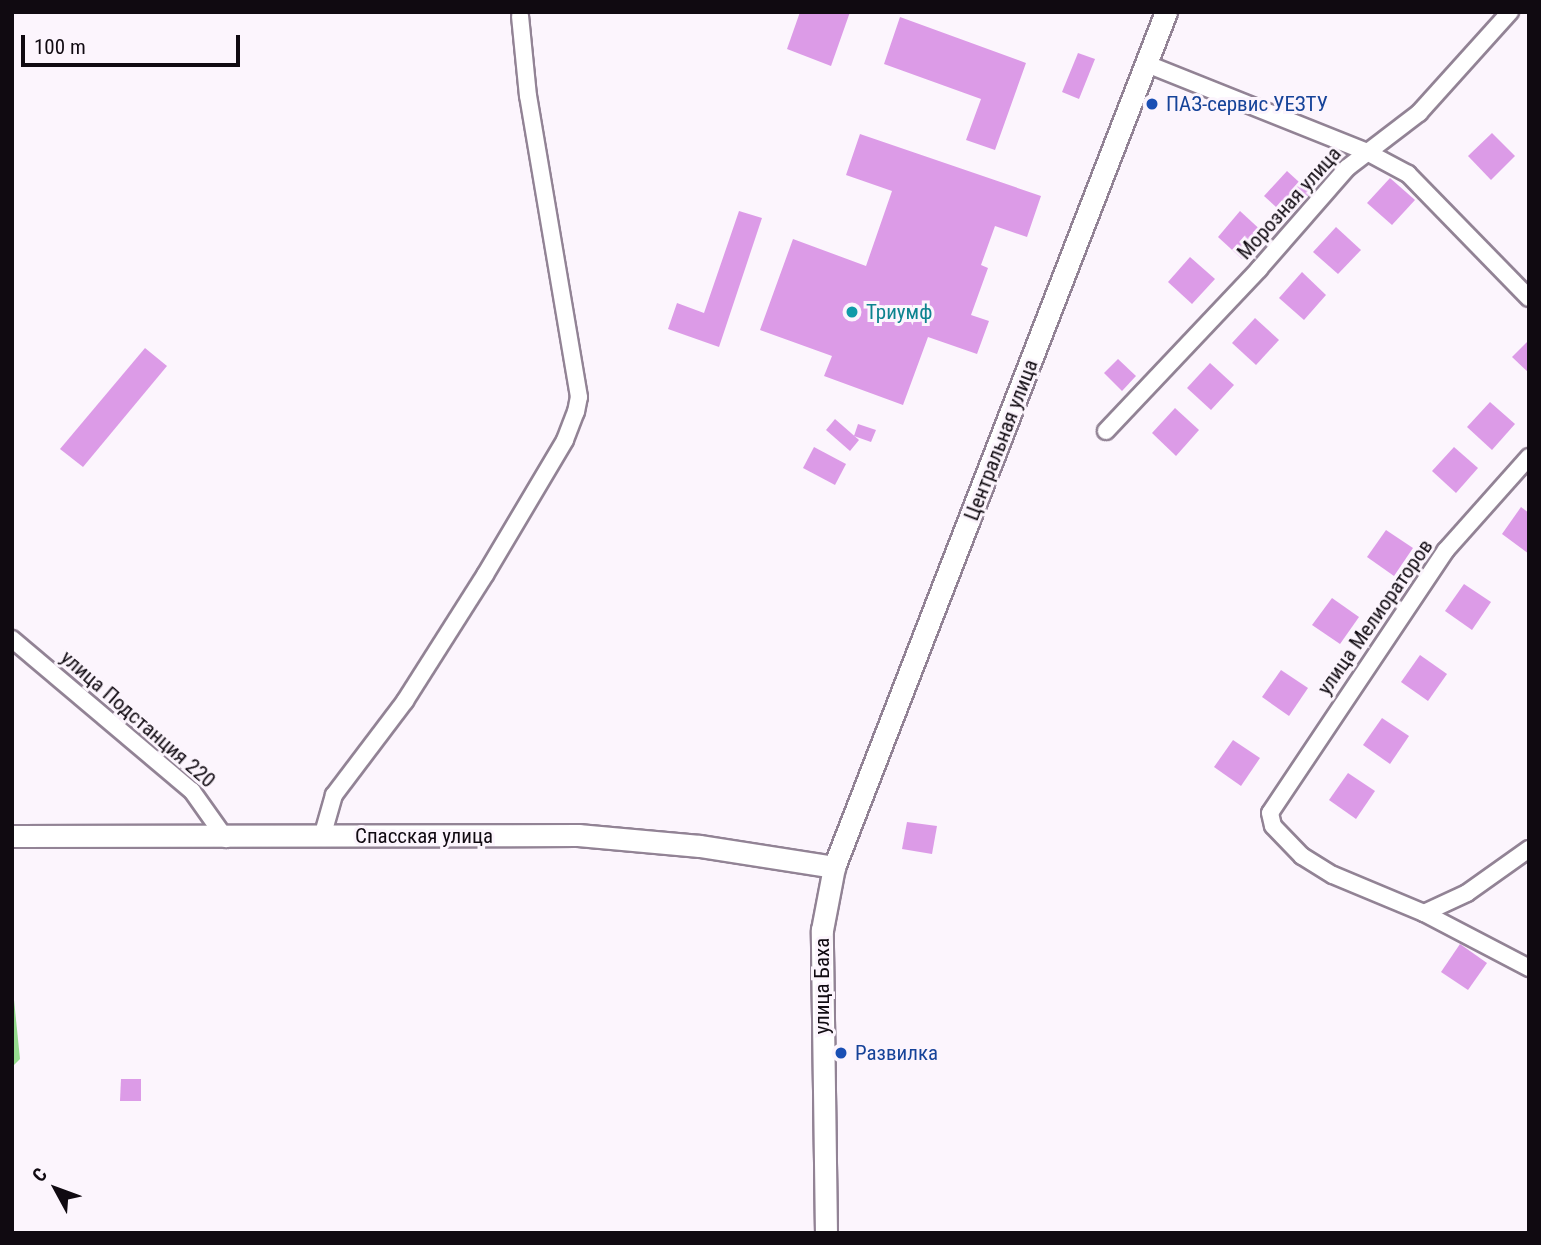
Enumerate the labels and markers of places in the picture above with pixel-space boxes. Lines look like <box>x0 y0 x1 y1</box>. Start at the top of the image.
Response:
place label: ПАЗ-сервис УЕЗТУ <box>1166 91 1328 117</box>
marker: ПАЗ-сервис УЕЗТУ <box>1144 96 1160 112</box>
place label: Триумф <box>866 299 932 325</box>
marker: Триумф <box>844 304 860 320</box>
place label: Развилка <box>855 1040 938 1066</box>
marker: Развилка <box>833 1045 849 1061</box>

